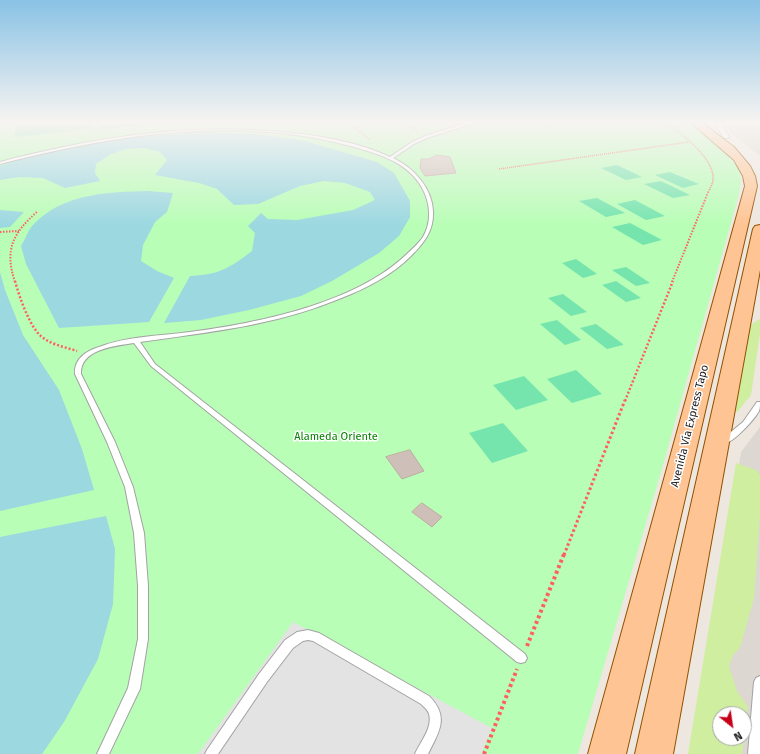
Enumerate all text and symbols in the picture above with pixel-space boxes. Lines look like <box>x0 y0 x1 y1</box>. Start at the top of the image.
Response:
street label: Avenida Vía Express Tapo <box>668 363 712 489</box>
park label: Alameda Oriente <box>294 430 378 444</box>
north arrow <box>712 706 752 746</box>
text: N <box>731 729 744 743</box>

